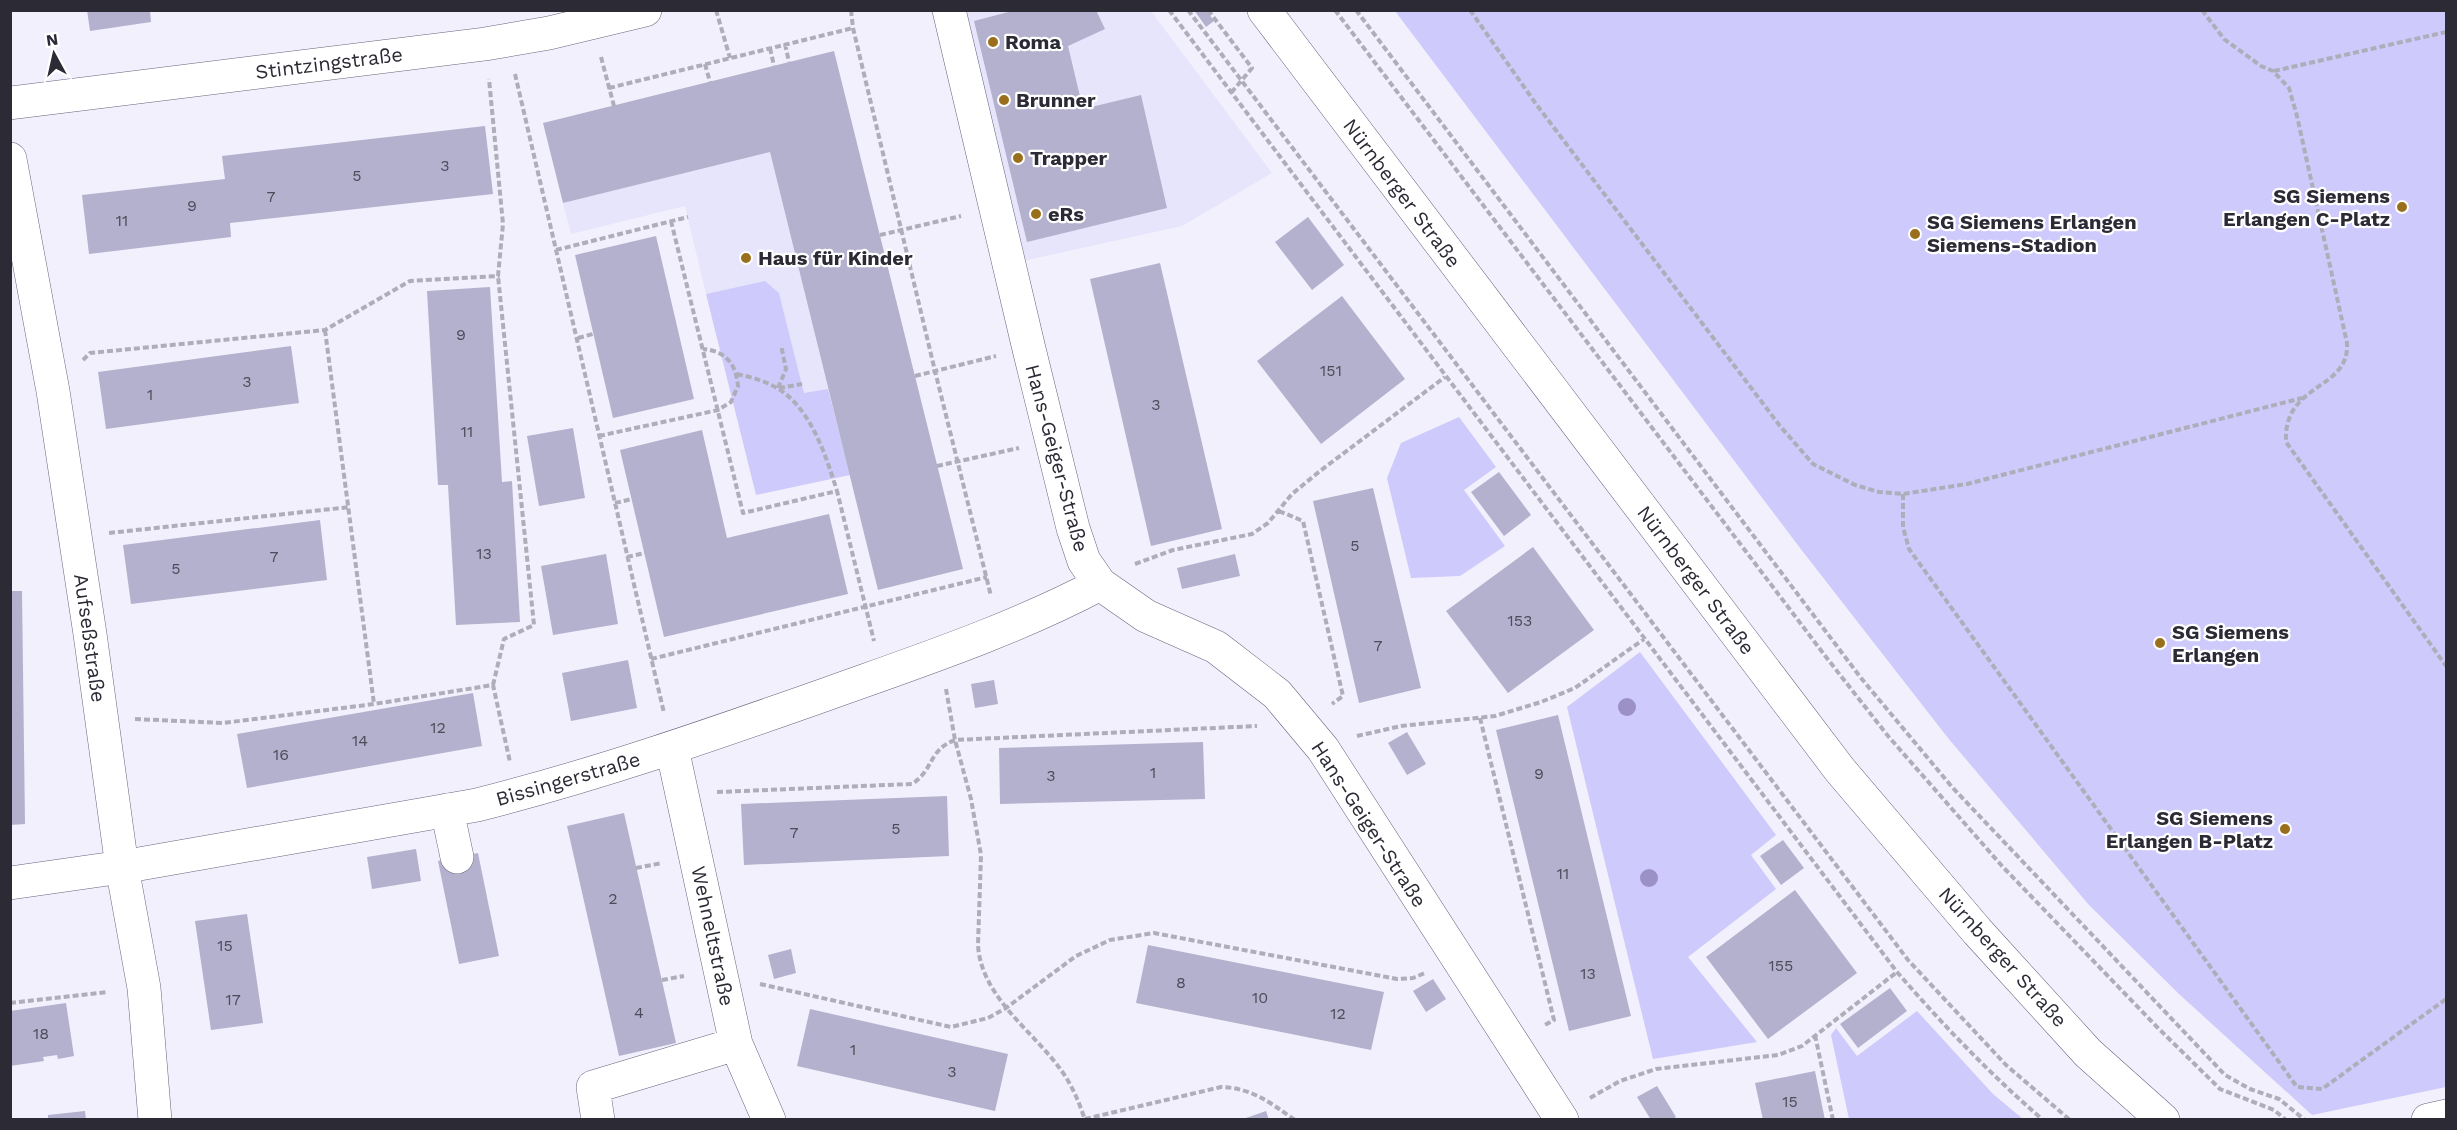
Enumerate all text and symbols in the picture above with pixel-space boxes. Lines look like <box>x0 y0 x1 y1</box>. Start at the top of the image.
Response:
north arrow <box>24 24 84 84</box>
text: N <box>45 29 59 50</box>
place label: Roma <box>1005 30 1061 54</box>
marker: Roma <box>986 35 1000 49</box>
street label: Stintzingstraße <box>254 42 404 84</box>
place label: Brunner <box>1016 88 1096 112</box>
marker: Brunner <box>997 93 1011 107</box>
street label: Nürnberger Straße <box>1338 114 1466 272</box>
place label: Trapper <box>1030 146 1108 170</box>
marker: Trapper <box>1011 151 1025 165</box>
house number: 3 <box>440 156 450 175</box>
house number: 5 <box>352 166 362 185</box>
place label: SG Siemens Erlangen C-Platz <box>2223 184 2390 231</box>
house number: 7 <box>267 187 276 206</box>
house number: 9 <box>187 196 197 215</box>
marker: SG Siemens Erlangen C-Platz <box>2395 200 2409 214</box>
place label: eRs <box>1048 202 1084 226</box>
marker: eRs <box>1029 207 1043 221</box>
place label: SG Siemens Erlangen Siemens-Stadion <box>1927 210 2137 257</box>
house number: 11 <box>116 211 128 230</box>
marker: SG Siemens Erlangen Siemens-Stadion <box>1908 227 1922 241</box>
place label: Haus für Kinder <box>758 246 913 270</box>
marker: Haus für Kinder <box>739 251 753 265</box>
house number: 9 <box>456 325 466 344</box>
house number: 151 <box>1320 361 1342 380</box>
street label: Hans-Geiger-Straße <box>1020 362 1094 554</box>
house number: 3 <box>242 372 252 391</box>
house number: 1 <box>147 385 153 404</box>
house number: 3 <box>1151 395 1161 414</box>
house number: 11 <box>461 422 473 441</box>
street label: Nürnberger Straße <box>1632 501 1760 659</box>
house number: 5 <box>1350 536 1360 555</box>
house number: 13 <box>476 544 492 563</box>
house number: 7 <box>270 547 279 566</box>
house number: 5 <box>171 559 181 578</box>
street label: Aufseßstraße <box>69 572 111 704</box>
house number: 153 <box>1508 611 1532 630</box>
place label: SG Siemens Erlangen <box>2172 620 2289 667</box>
house number: 7 <box>1374 636 1383 655</box>
marker: SG Siemens Erlangen <box>2153 636 2167 650</box>
house number: 12 <box>430 718 446 737</box>
house number: 14 <box>352 731 368 750</box>
street label: Hans-Geiger-Straße <box>1306 736 1432 912</box>
house number: 16 <box>273 745 289 764</box>
street label: Bissingerstraße <box>493 747 643 811</box>
house number: 1 <box>1150 763 1156 782</box>
house number: 9 <box>1534 764 1544 783</box>
house number: 3 <box>1046 766 1056 785</box>
place label: SG Siemens Erlangen B-Platz <box>2106 806 2273 853</box>
house number: 5 <box>891 819 901 838</box>
marker: SG Siemens Erlangen B-Platz <box>2278 822 2292 836</box>
house number: 7 <box>790 823 799 842</box>
street label: Wehneltstraße <box>686 864 740 1008</box>
house number: 11 <box>1557 864 1569 883</box>
street label: Nürnberger Straße <box>1934 882 2072 1032</box>
house number: 2 <box>608 889 618 908</box>
house number: 15 <box>217 936 233 955</box>
house number: 155 <box>1769 956 1793 975</box>
house number: 13 <box>1580 964 1596 983</box>
house number: 8 <box>1176 973 1186 992</box>
house number: 10 <box>1252 988 1268 1007</box>
house number: 17 <box>225 990 241 1009</box>
house number: 4 <box>634 1003 644 1022</box>
house number: 12 <box>1330 1004 1346 1023</box>
house number: 18 <box>33 1024 49 1043</box>
house number: 1 <box>850 1040 856 1059</box>
house number: 3 <box>947 1062 957 1081</box>
house number: 15 <box>1782 1092 1798 1111</box>

